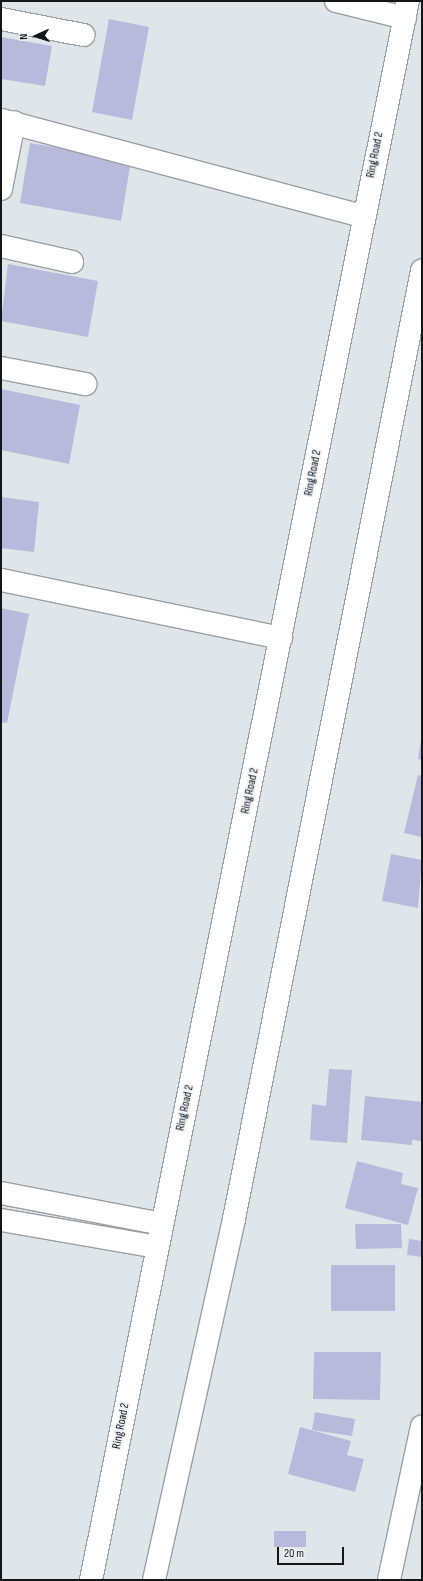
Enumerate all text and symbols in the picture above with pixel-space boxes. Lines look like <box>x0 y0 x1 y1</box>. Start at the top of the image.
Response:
north arrow <box>16 16 56 56</box>
text: N <box>17 33 30 40</box>
street label: Ring Road 2 <box>364 131 386 179</box>
street label: Ring Road 2 <box>302 449 324 497</box>
street label: Ring Road 2 <box>238 767 262 815</box>
street label: Ring Road 2 <box>173 1084 197 1132</box>
street label: Ring Road 2 <box>110 1402 132 1450</box>
scale bar <box>279 1539 346 1565</box>
text: 20 m <box>284 1546 304 1561</box>

